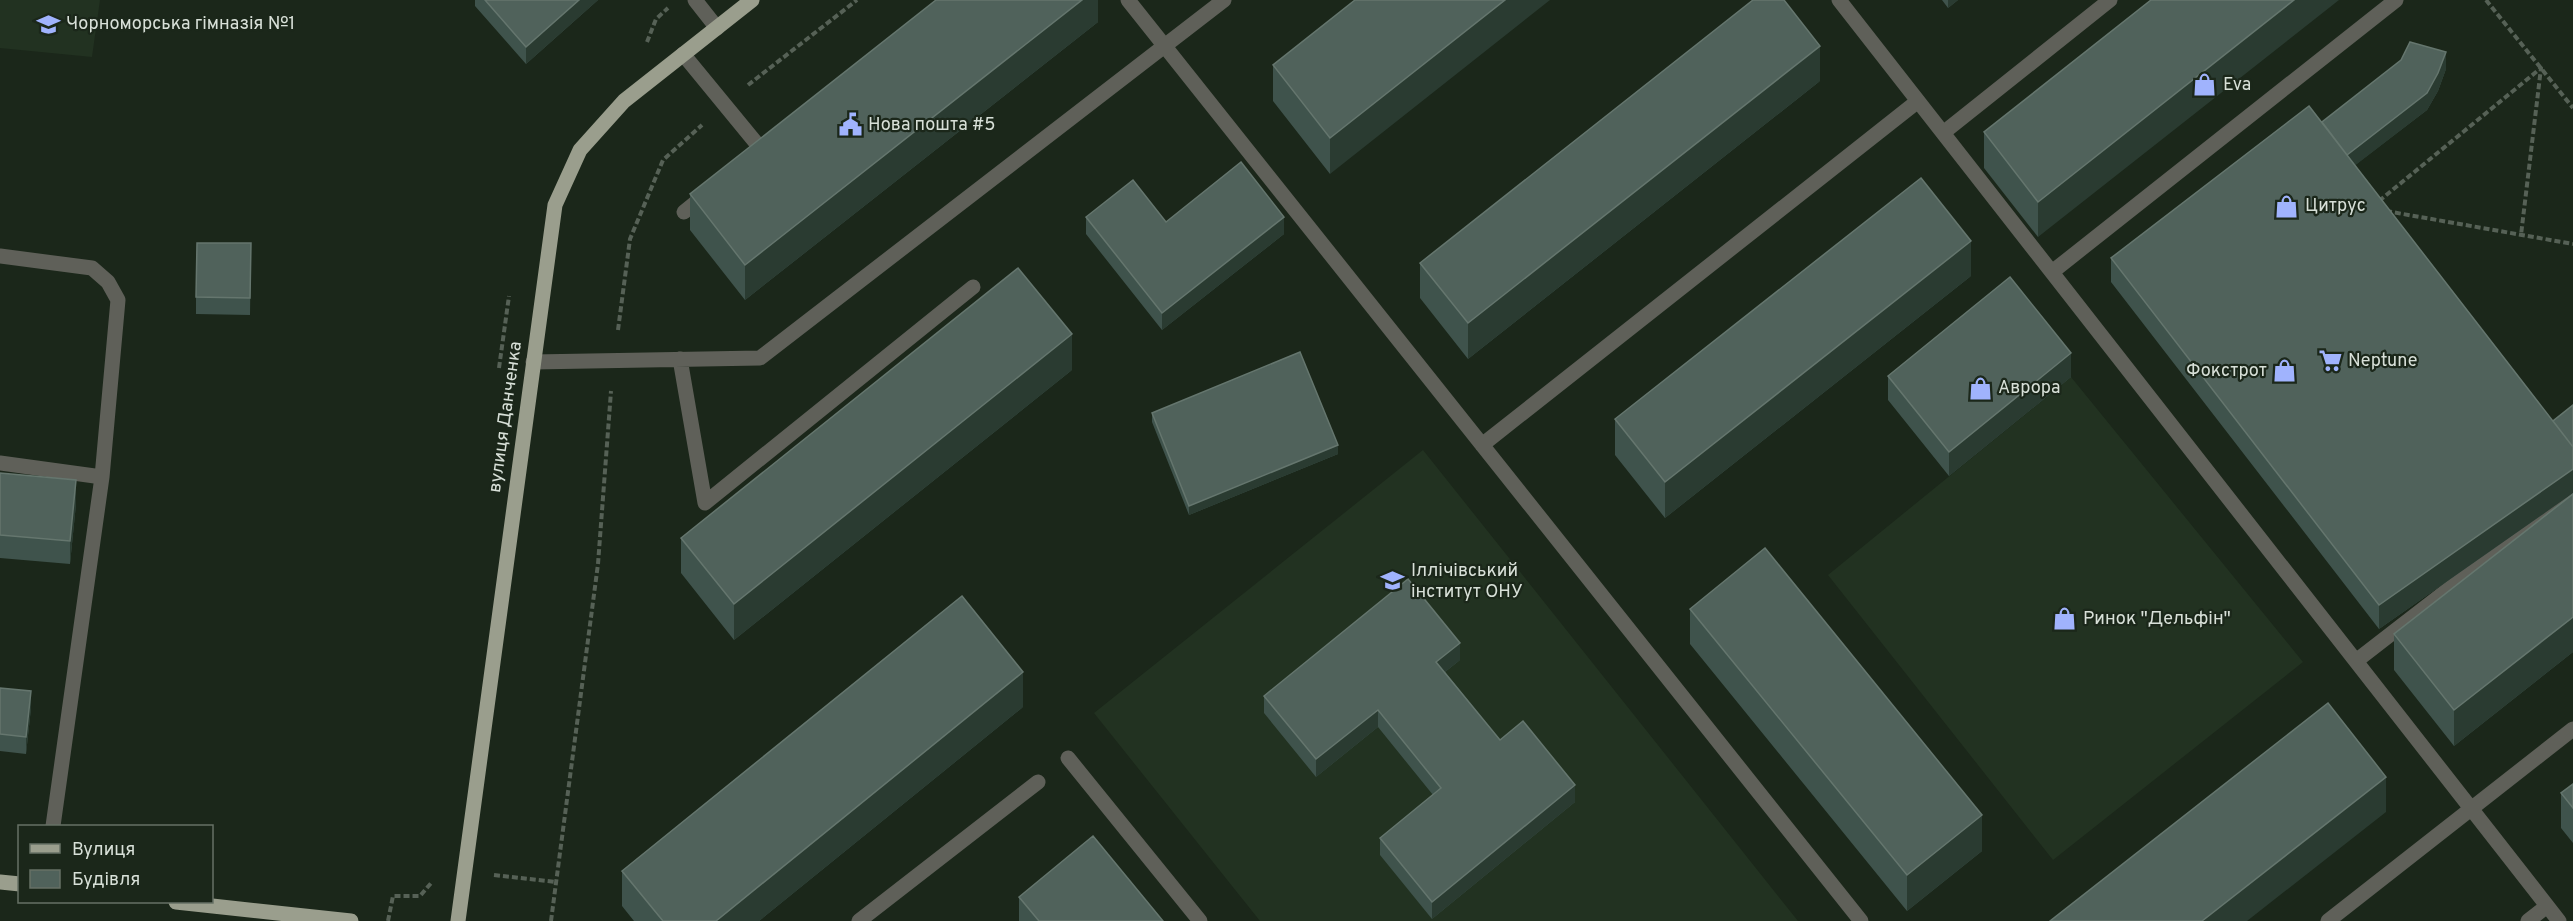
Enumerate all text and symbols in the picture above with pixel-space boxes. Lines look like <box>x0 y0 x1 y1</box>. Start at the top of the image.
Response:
school or university icon: Чорноморська гімназія №1 <box>35 11 61 37</box>
place label: Чорноморська гімназія №1 <box>66 13 295 36</box>
shop icon: Eva <box>2192 72 2218 98</box>
place label: Eva <box>2223 74 2251 97</box>
public building icon: Нова пошта #5 <box>837 112 863 138</box>
place label: Нова пошта #5 <box>868 114 995 137</box>
shop icon: Цитрус <box>2274 193 2300 219</box>
place label: Цитрус <box>2305 195 2366 218</box>
street label: вулиця Данченка <box>484 340 528 494</box>
supermarket icon: Neptune <box>2317 348 2343 374</box>
place label: Neptune <box>2348 350 2417 373</box>
shop icon: Фокстрот <box>2272 358 2298 384</box>
place label: Фокстрот <box>2186 360 2267 383</box>
shop icon: Аврора <box>1967 375 1993 401</box>
place label: Аврора <box>1998 377 2061 400</box>
place label: Іллічівський інститут ОНУ <box>1411 560 1523 604</box>
school or university icon: Іллічівський інститут ОНУ <box>1380 568 1406 594</box>
shop icon: Ринок "Дельфін" <box>2052 606 2078 632</box>
place label: Ринок "Дельфін" <box>2083 608 2231 631</box>
legend <box>18 825 213 903</box>
text: Вулиця <box>72 839 135 862</box>
text: Будівля <box>72 869 140 892</box>

